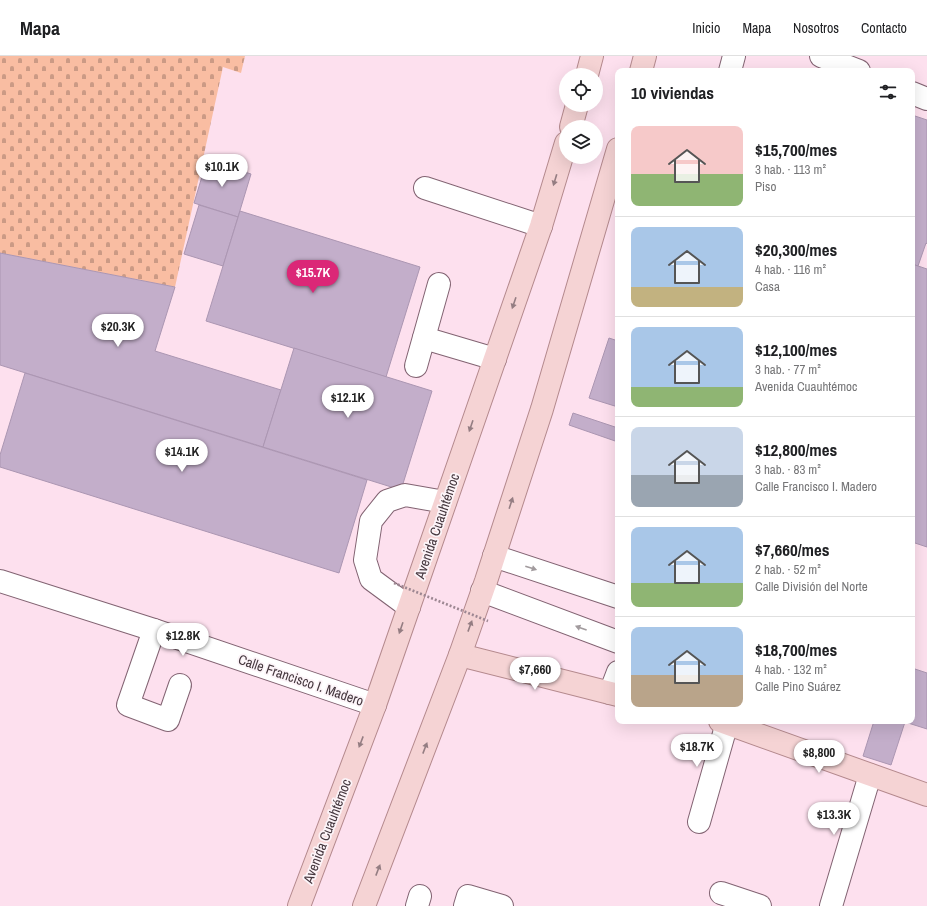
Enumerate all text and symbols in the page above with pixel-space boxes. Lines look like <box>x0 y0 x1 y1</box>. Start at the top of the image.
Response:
text: Mapa <box>20 15 60 41</box>
text: Inicio <box>692 19 720 37</box>
text: Mapa <box>742 19 771 37</box>
text: Nosotros <box>793 19 839 37</box>
text: Contacto <box>861 19 907 37</box>
map controls <box>559 68 603 164</box>
button: locate <box>559 68 603 112</box>
text: 10 viviendas <box>631 81 714 104</box>
icon: filters <box>877 81 899 103</box>
button: layers <box>559 120 603 164</box>
text: $15,700/mes <box>755 138 837 161</box>
icon: home <box>663 142 711 190</box>
pin: $10.1K <box>189 154 255 188</box>
text: $10.1K <box>205 158 239 175</box>
text: 3 hab. · 113 m² <box>755 161 826 178</box>
one-way arrow <box>552 174 558 186</box>
text: Piso <box>755 178 776 195</box>
text: $20,300/mes <box>755 238 837 261</box>
icon: home <box>663 243 711 291</box>
pin: $15.7K <box>280 260 346 294</box>
text: 4 hab. · 116 m² <box>755 261 826 278</box>
text: $15.7K <box>296 264 330 281</box>
text: Casa <box>755 278 780 295</box>
one-way arrow <box>511 298 517 310</box>
pin: $20.3K <box>85 314 151 348</box>
text: $20.3K <box>101 318 135 335</box>
text: $12,100/mes <box>755 338 837 361</box>
icon: home <box>663 343 711 391</box>
text: 3 hab. · 77 m² <box>755 361 821 378</box>
text: Avenida Cuauhtémoc <box>755 378 857 395</box>
pin: $12.1K <box>315 385 381 419</box>
text: $12.1K <box>331 389 365 406</box>
one-way arrow <box>468 421 474 433</box>
text: $12,800/mes <box>755 438 837 461</box>
pin: $14.1K <box>149 439 215 473</box>
text: $14.1K <box>165 443 199 460</box>
icon: home <box>663 443 711 491</box>
text: 3 hab. · 83 m² <box>755 461 821 478</box>
street label: Avenida Cuauhtémoc <box>410 471 464 582</box>
text: Calle Francisco I. Madero <box>755 478 877 495</box>
one-way arrow <box>508 497 514 509</box>
text: $7,660/mes <box>755 538 829 561</box>
icon: home <box>663 543 711 591</box>
text: 2 hab. · 52 m² <box>755 561 821 578</box>
one-way arrow <box>525 565 537 571</box>
text: Calle División del Norte <box>755 578 868 595</box>
one-way arrow <box>468 620 474 632</box>
pin: $12.8K <box>150 623 216 657</box>
one-way arrow <box>398 623 404 635</box>
one-way arrow <box>575 625 587 631</box>
text: $12.8K <box>166 627 200 644</box>
text: $18,700/mes <box>755 638 837 661</box>
icon: home <box>663 643 711 691</box>
street label: Calle Francisco I. Madero <box>236 650 366 710</box>
pin: $7,660 <box>502 657 568 691</box>
text: $7,660 <box>519 661 551 678</box>
text: 4 hab. · 132 m² <box>755 661 827 678</box>
text: Calle Pino Suárez <box>755 678 841 695</box>
pin: $18.7K <box>664 734 730 768</box>
one-way arrow <box>357 736 363 748</box>
text: $18.7K <box>680 738 714 755</box>
pin: $8,800 <box>786 740 852 774</box>
one-way arrow <box>422 742 428 754</box>
text: $8,800 <box>803 744 835 761</box>
street label: Avenida Cuauhtémoc <box>298 776 355 887</box>
pin: $13.3K <box>801 802 867 836</box>
text: $13.3K <box>817 806 851 823</box>
one-way arrow <box>376 863 382 875</box>

